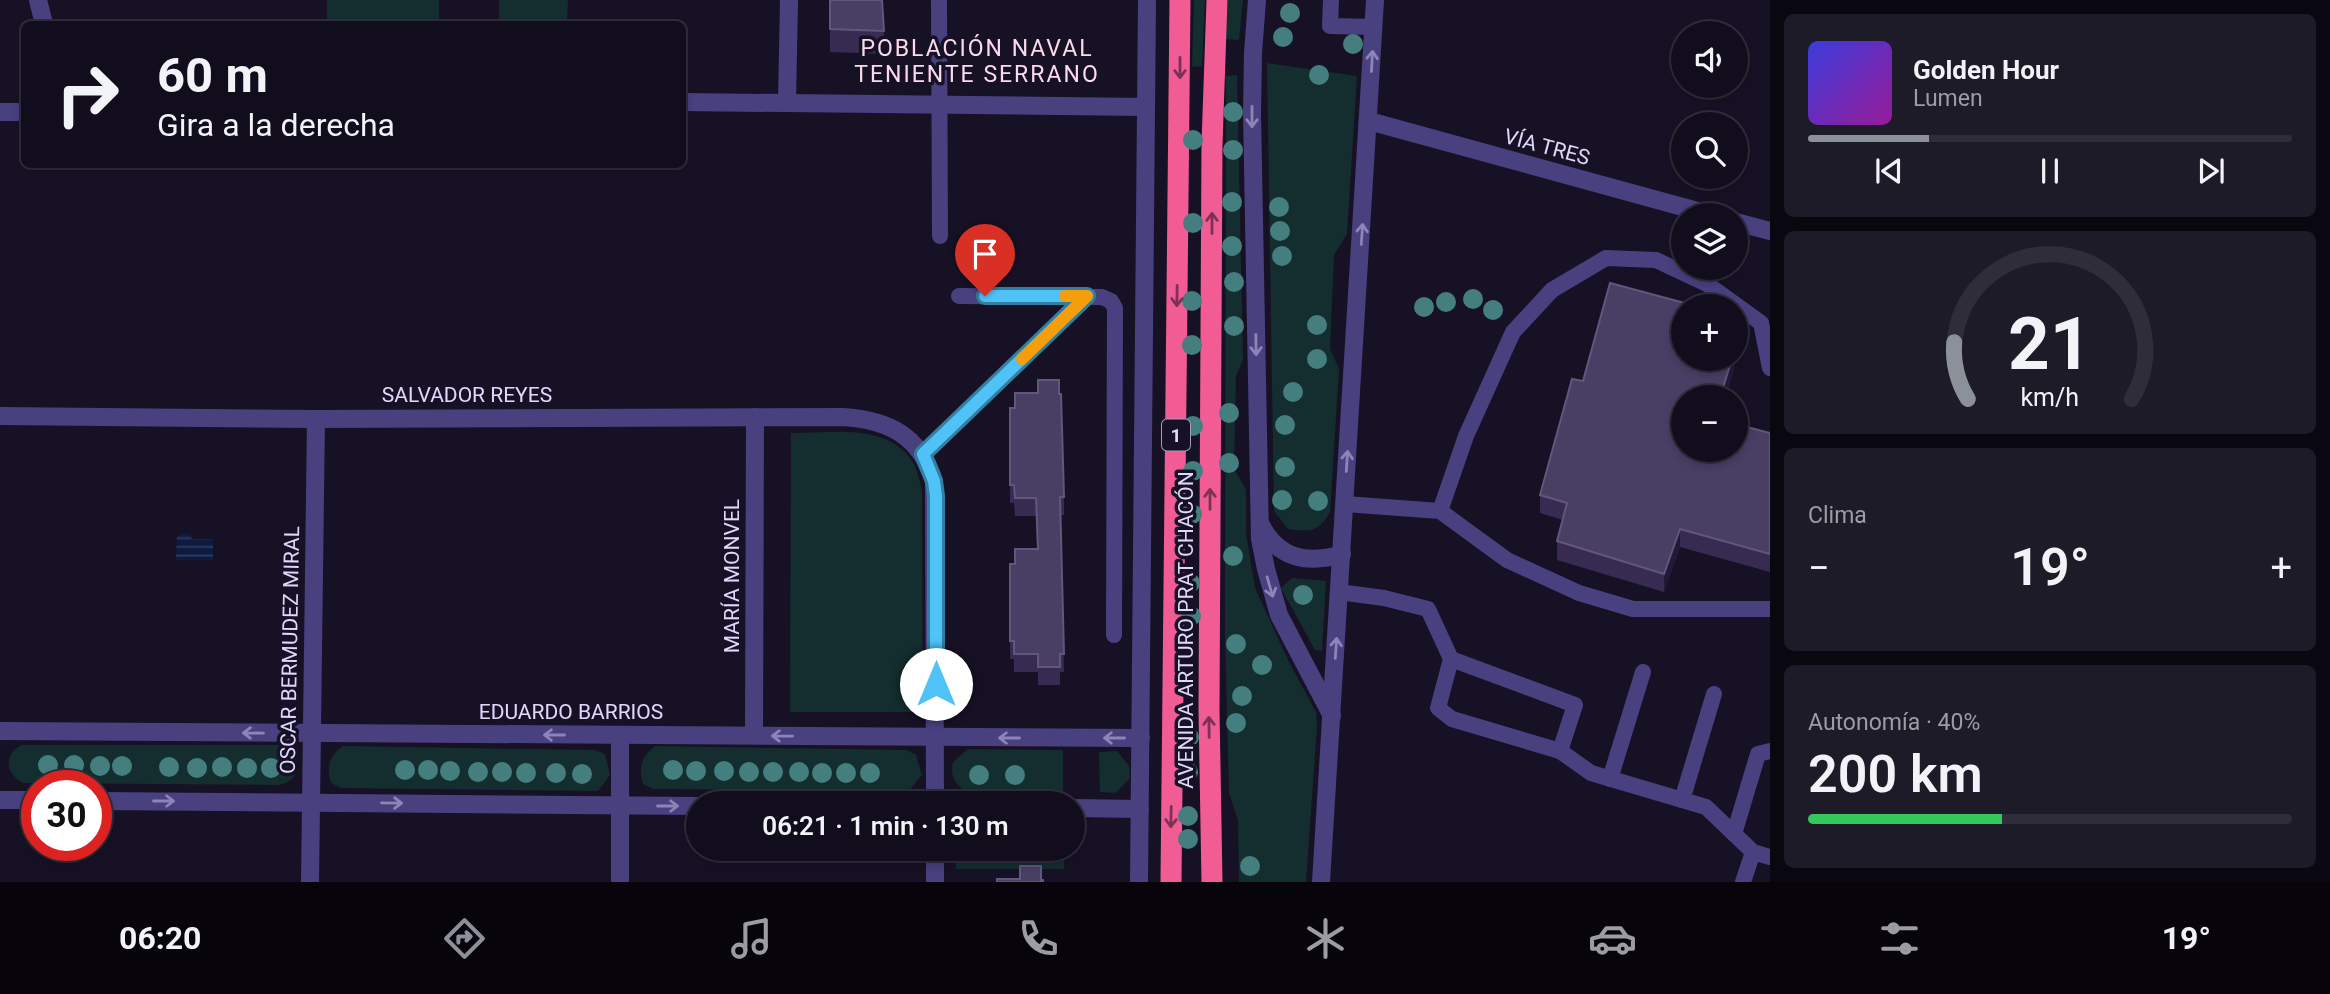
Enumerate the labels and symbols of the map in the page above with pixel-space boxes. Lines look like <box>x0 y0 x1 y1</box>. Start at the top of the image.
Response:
district label: POBLACIÓN NAVAL TENIENTE SERRANO <box>854 34 1100 88</box>
one-way arrow <box>1366 50 1379 72</box>
one-way arrow <box>1173 56 1186 79</box>
one-way arrow <box>1245 105 1259 128</box>
street label: VÍA TRES <box>1502 124 1592 170</box>
one-way arrow <box>1205 211 1219 234</box>
one-way arrow <box>1356 223 1369 246</box>
pin <box>955 224 1015 296</box>
one-way arrow <box>1170 284 1184 307</box>
one-way arrow <box>1249 333 1263 356</box>
street label: SALVADOR REYES <box>382 383 552 407</box>
road number: 1 <box>1162 420 1190 450</box>
one-way arrow <box>1341 450 1354 473</box>
street label: AVENIDA ARTURO PRAT CHACÓN <box>1174 471 1198 789</box>
one-way arrow <box>1203 488 1217 511</box>
street label: MARÍA MONVEL <box>720 499 744 653</box>
street label: OSCAR BERMUDEZ MIRAL <box>276 526 304 774</box>
one-way arrow <box>1265 575 1278 597</box>
one-way arrow <box>1330 637 1343 660</box>
position arrow <box>899 647 973 721</box>
street label: EDUARDO BARRIOS <box>479 700 663 724</box>
one-way arrow <box>1202 715 1216 738</box>
one-way arrow <box>242 727 265 740</box>
one-way arrow <box>543 728 566 742</box>
one-way arrow <box>771 729 794 743</box>
one-way arrow <box>998 731 1021 744</box>
one-way arrow <box>1102 731 1125 745</box>
speed limit sign: 30 <box>21 770 112 861</box>
one-way arrow <box>153 794 176 808</box>
one-way arrow <box>380 796 403 810</box>
one-way arrow <box>657 799 680 813</box>
one-way arrow <box>1165 805 1178 828</box>

